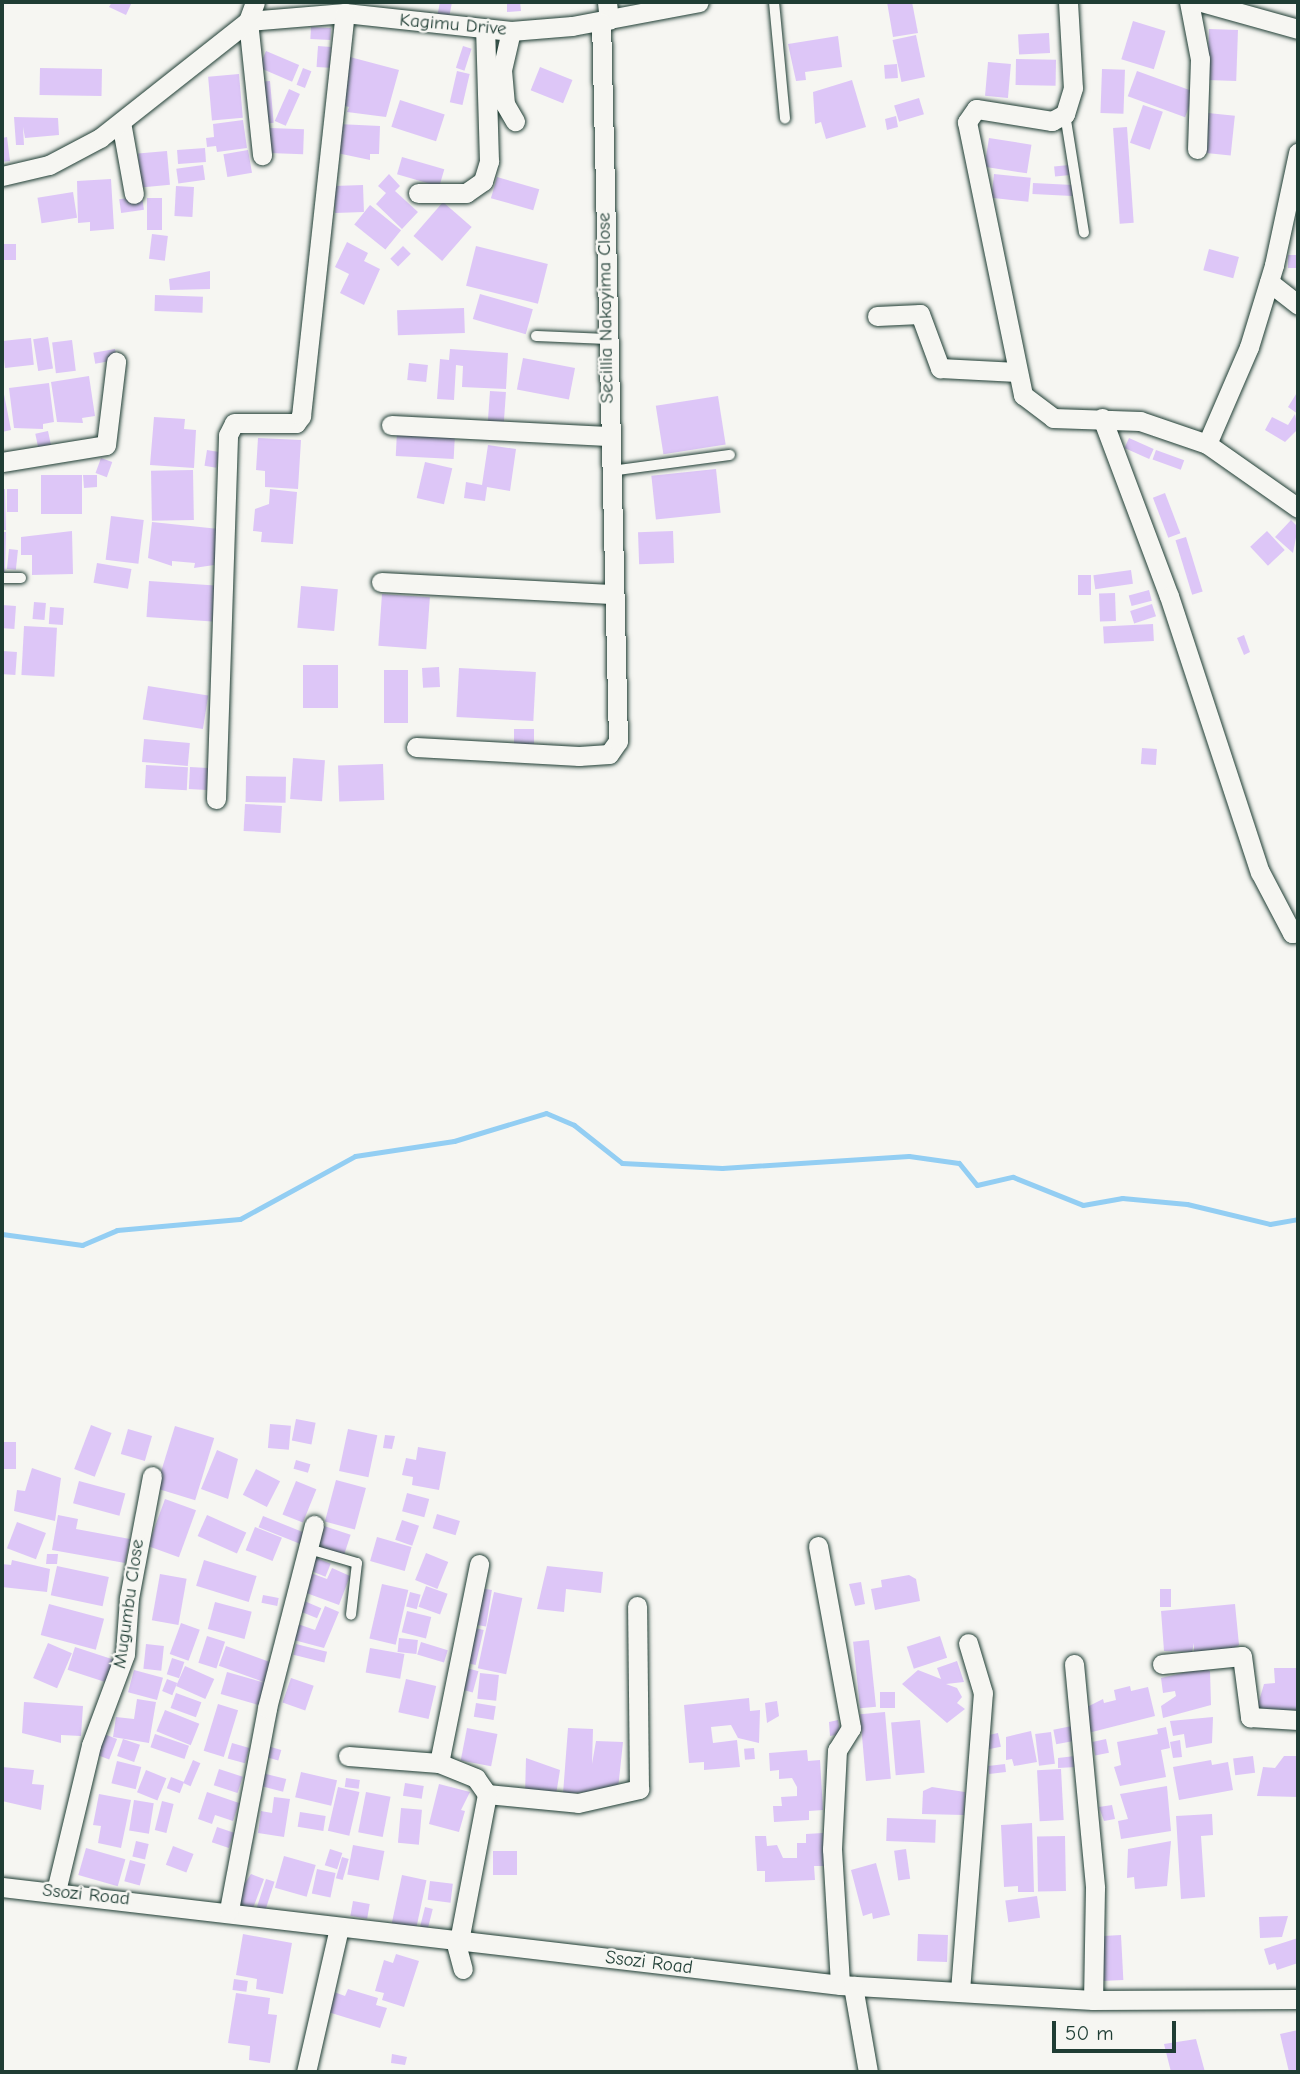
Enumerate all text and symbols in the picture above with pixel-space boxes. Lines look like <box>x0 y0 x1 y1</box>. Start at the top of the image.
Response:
street label: Kagimu Drive <box>398 9 508 41</box>
street label: Secillia Nakayima Close <box>593 212 619 404</box>
street label: Mugumbu Close <box>109 1538 149 1670</box>
street label: Ssozi Road <box>41 1879 131 1911</box>
street label: Ssozi Road <box>604 1946 694 1980</box>
scale bar <box>1055 2008 1179 2052</box>
text: 50 m <box>1065 2021 1114 2045</box>

